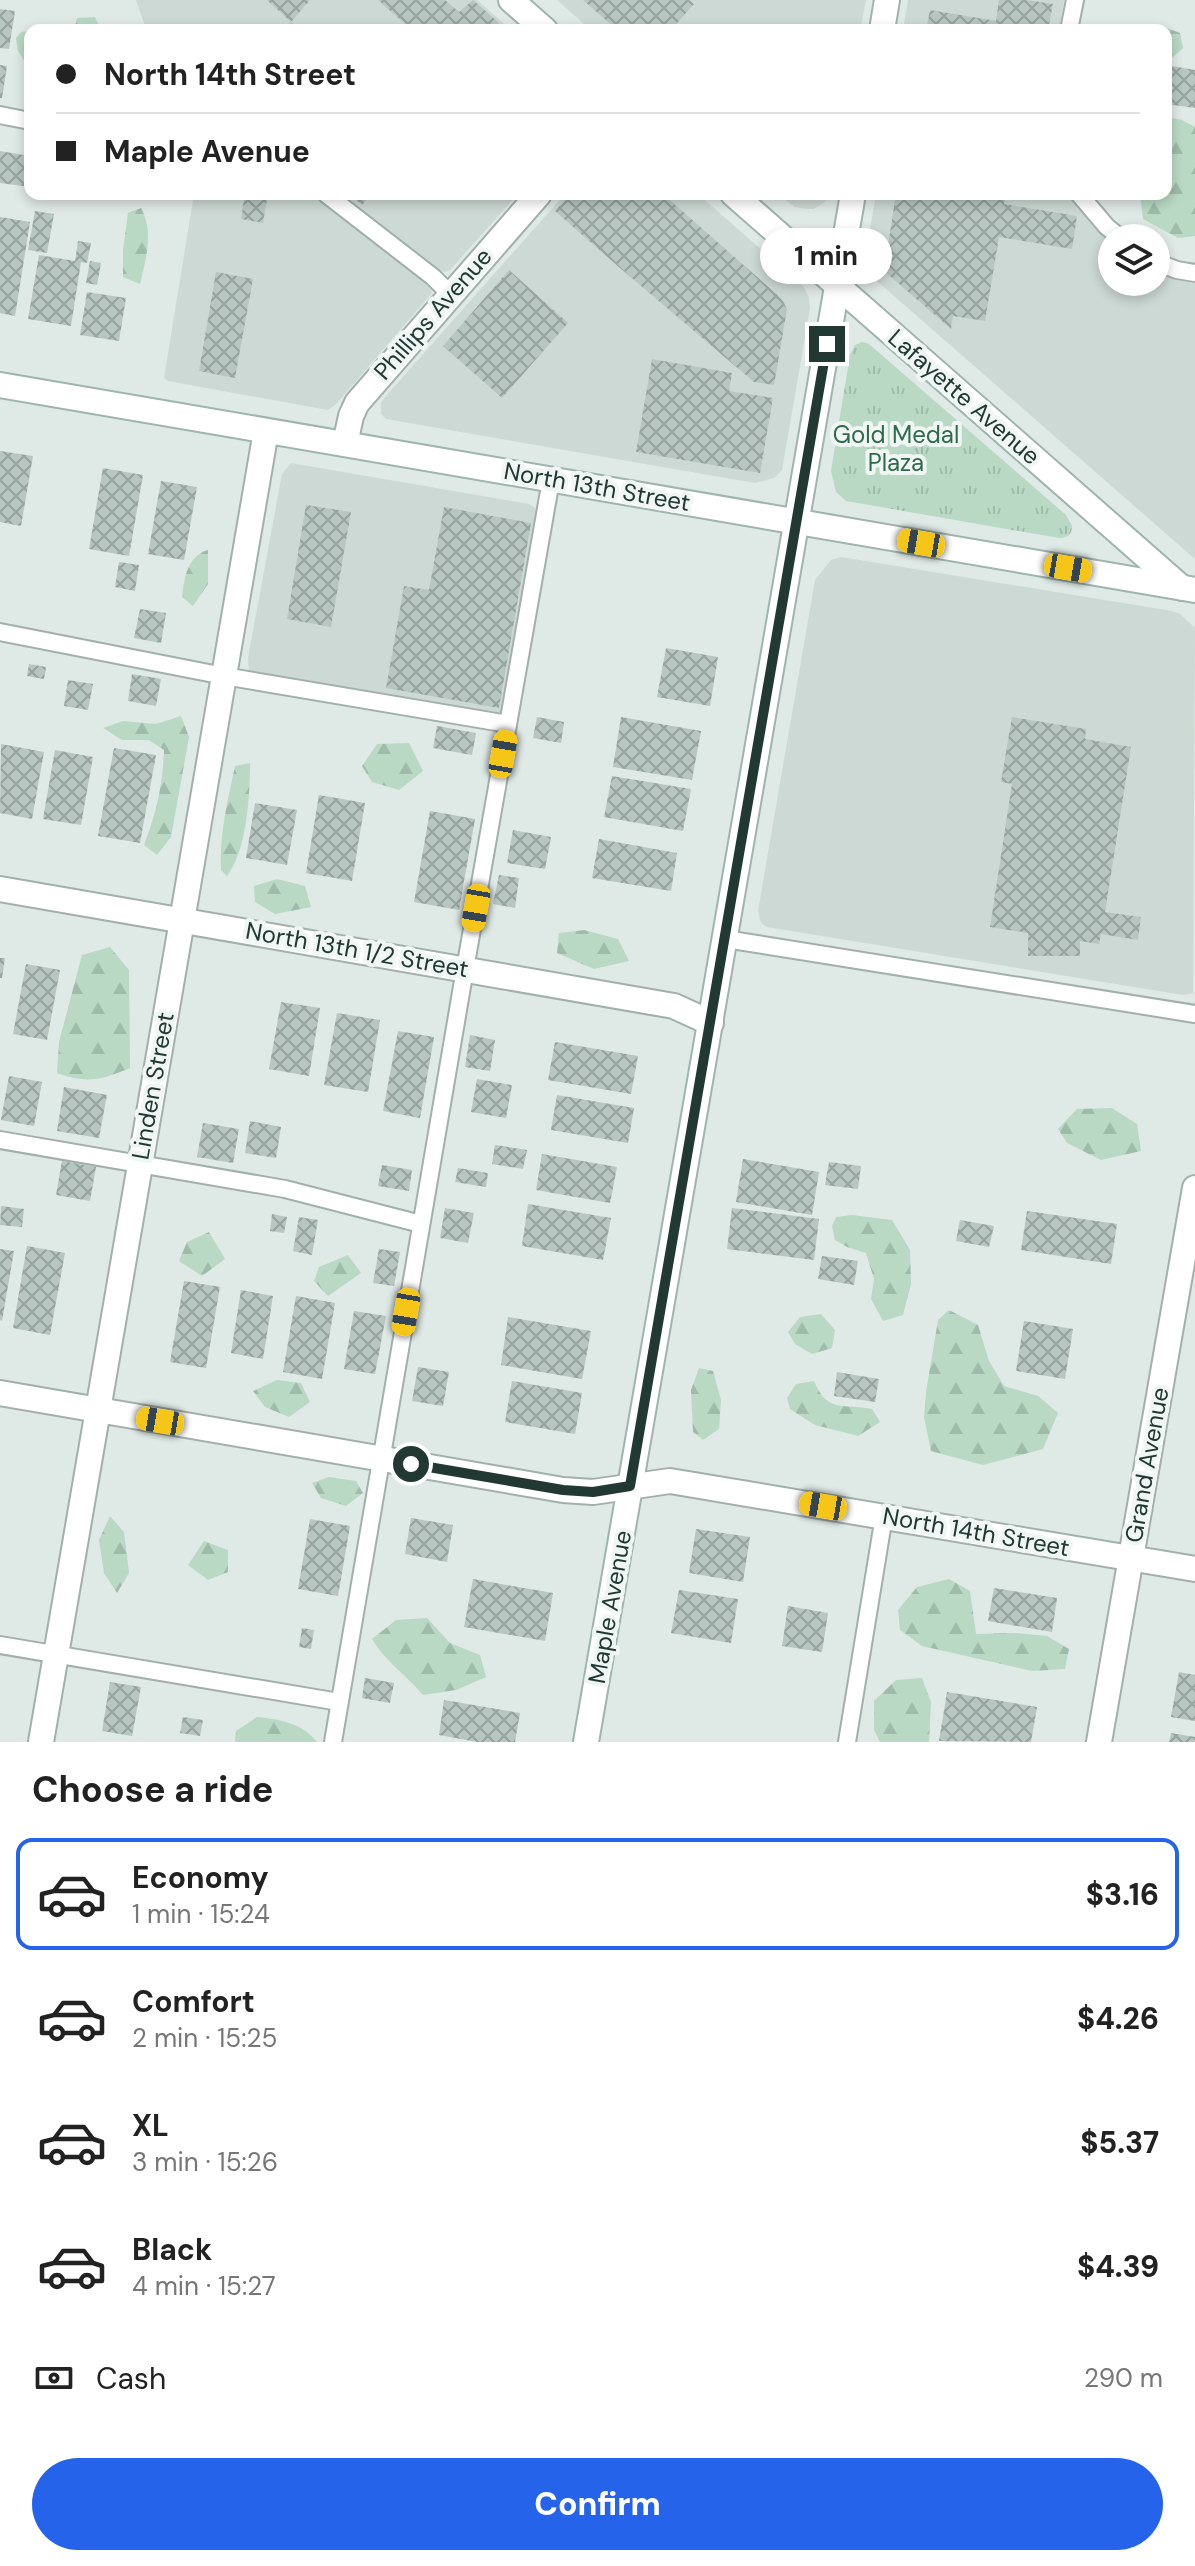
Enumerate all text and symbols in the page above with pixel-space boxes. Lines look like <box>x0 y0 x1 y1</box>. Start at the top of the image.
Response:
text: North 14th Street <box>104 55 356 94</box>
text: Maple Avenue <box>104 132 310 171</box>
map controls <box>1098 224 1170 296</box>
button: layers <box>1098 224 1170 296</box>
callout: 1 min <box>761 228 893 284</box>
text: 1 min <box>794 239 858 273</box>
street label: Phillips Avenue <box>367 241 498 386</box>
street label: Lafayette Avenue <box>882 322 1047 471</box>
route end <box>809 326 845 362</box>
park label: Gold Medal Plaza <box>833 419 959 478</box>
street label: North 13th Street <box>502 455 693 518</box>
car <box>895 527 947 559</box>
car <box>1042 552 1094 584</box>
car <box>487 728 519 780</box>
car <box>460 882 492 934</box>
street label: North 13th 1/2 Street <box>243 915 471 984</box>
street label: Linden Street <box>124 1010 181 1162</box>
car <box>390 1286 422 1338</box>
street label: Grand Avenue <box>1118 1385 1175 1545</box>
car <box>134 1405 186 1437</box>
route start <box>393 1446 429 1482</box>
car <box>797 1490 849 1522</box>
street label: North 14th Street <box>880 1500 1072 1563</box>
street label: Maple Avenue <box>581 1528 638 1686</box>
text: Choose a ride <box>32 1766 273 1813</box>
icon: car <box>36 1858 108 1930</box>
text: Economy <box>132 1858 269 1897</box>
text: $3.16 <box>1086 1875 1159 1914</box>
text: 1 min · 15:24 <box>132 1897 270 1931</box>
icon: car <box>36 1982 108 2054</box>
text: Comfort <box>132 1982 255 2021</box>
text: $4.26 <box>1077 1999 1159 2038</box>
text: 2 min · 15:25 <box>132 2021 277 2055</box>
icon: car <box>36 2106 108 2178</box>
text: XL <box>132 2106 169 2145</box>
text: $5.37 <box>1080 2123 1159 2162</box>
text: 3 min · 15:26 <box>132 2145 278 2179</box>
icon: car <box>36 2230 108 2302</box>
text: Black <box>132 2230 212 2269</box>
text: $4.39 <box>1077 2247 1159 2286</box>
text: 4 min · 15:27 <box>132 2269 276 2303</box>
icon: cash <box>32 2356 76 2400</box>
text: Cash <box>96 2359 166 2398</box>
text: 290 m <box>1084 2361 1163 2395</box>
button: Confirm <box>32 2458 1163 2550</box>

